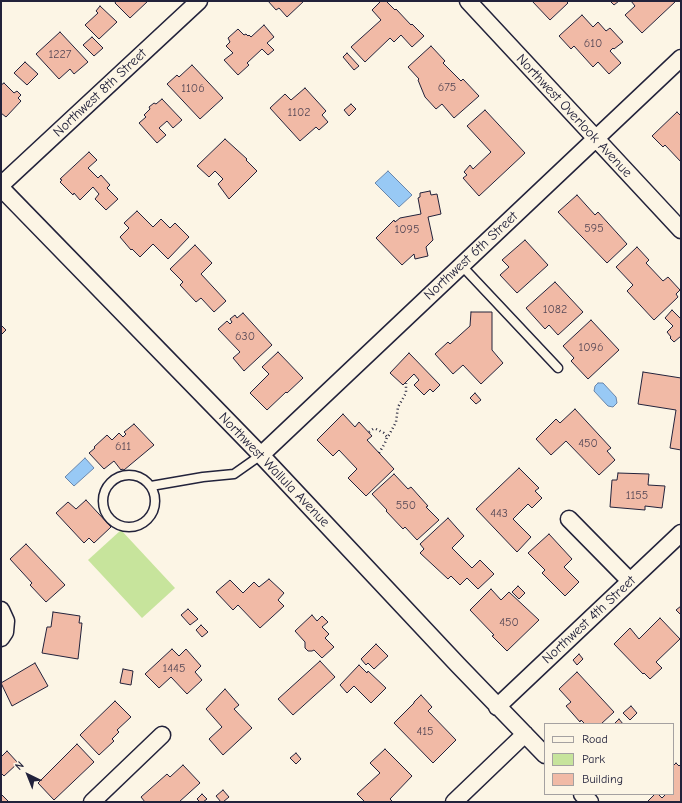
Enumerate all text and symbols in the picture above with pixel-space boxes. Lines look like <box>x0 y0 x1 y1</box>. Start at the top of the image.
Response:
house number: 610 <box>584 37 602 51</box>
street label: Northwest 8th Street <box>50 45 150 141</box>
house number: 1227 <box>49 48 71 62</box>
street label: Northwest Overlook Avenue <box>512 51 636 181</box>
house number: 675 <box>438 81 456 95</box>
house number: 1106 <box>181 82 205 96</box>
house number: 1102 <box>287 106 311 120</box>
street label: Northwest 6th Street <box>421 208 521 304</box>
house number: 595 <box>584 222 604 236</box>
house number: 1095 <box>395 223 419 237</box>
house number: 1082 <box>543 303 567 317</box>
house number: 630 <box>235 330 255 344</box>
house number: 1096 <box>579 341 603 355</box>
street label: Northwest Wallula Avenue <box>215 409 333 531</box>
house number: 450 <box>578 437 598 451</box>
house number: 611 <box>115 440 131 454</box>
house number: 1155 <box>626 489 648 503</box>
house number: 550 <box>396 499 416 513</box>
house number: 443 <box>490 507 508 521</box>
street label: Northwest 4th Street <box>539 572 639 668</box>
house number: 450 <box>499 616 519 630</box>
house number: 1445 <box>163 662 185 676</box>
legend <box>544 723 674 795</box>
house number: 415 <box>416 725 434 739</box>
text: Road <box>582 732 608 746</box>
text: Park <box>582 752 605 766</box>
north arrow <box>8 755 48 795</box>
text: N <box>12 759 27 773</box>
text: Building <box>582 772 623 786</box>

